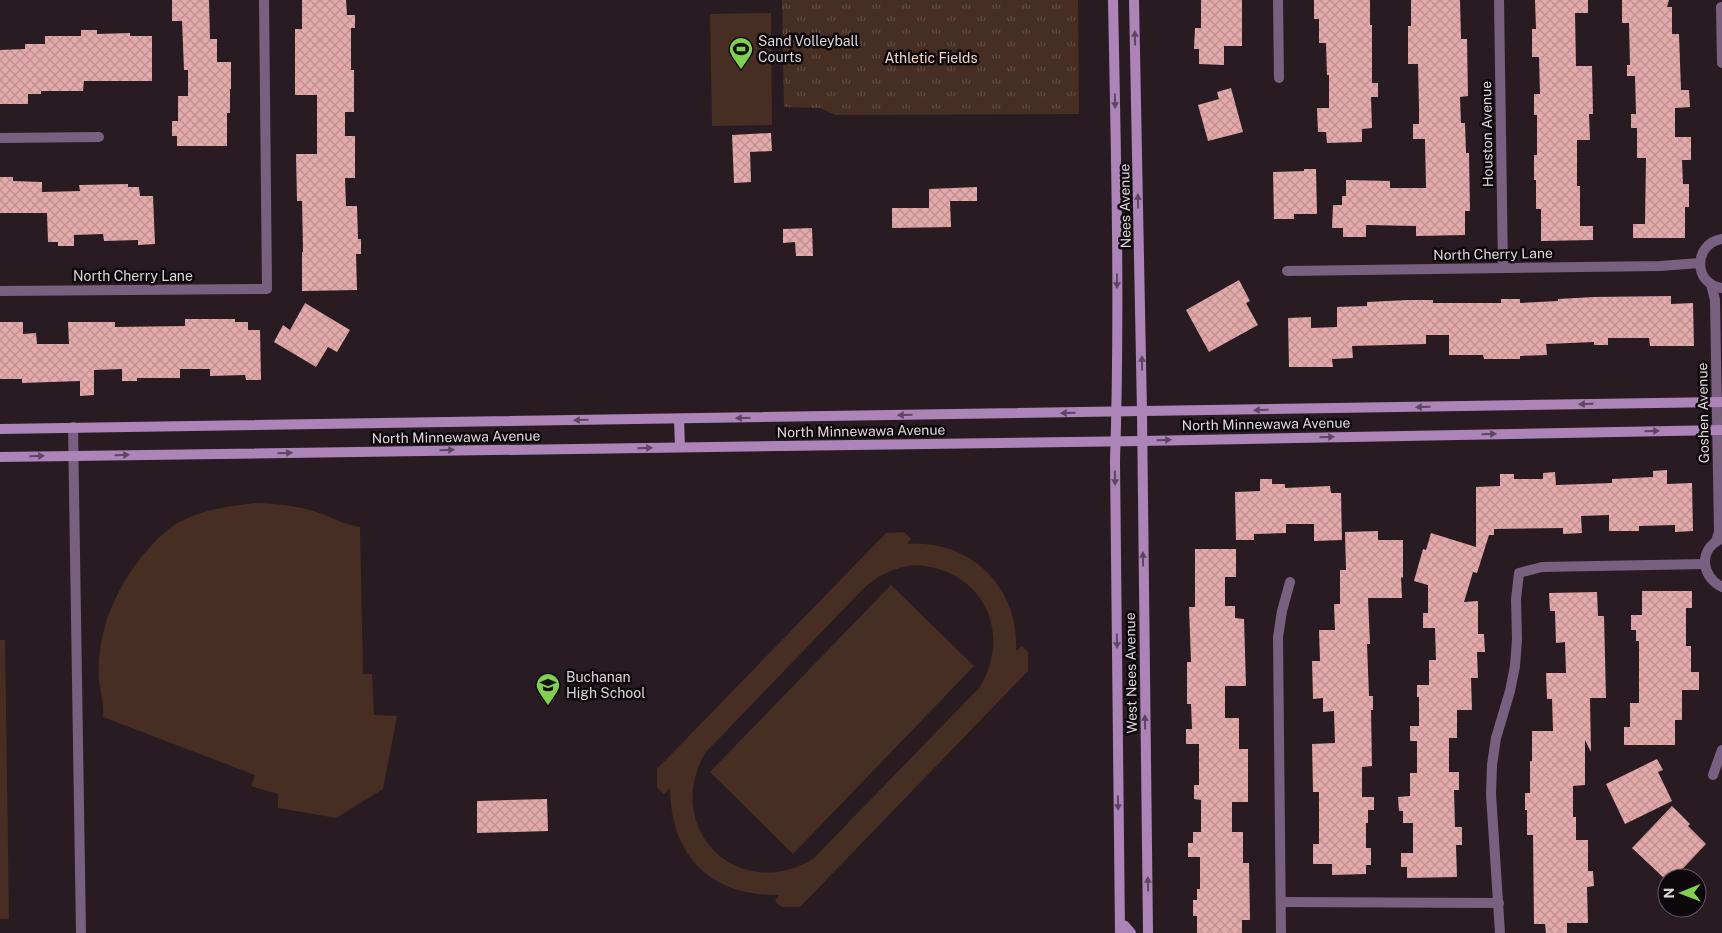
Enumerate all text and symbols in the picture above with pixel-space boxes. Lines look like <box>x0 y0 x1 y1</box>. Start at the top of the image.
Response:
one-way arrow <box>1131 30 1139 46</box>
place label: Sand Volleyball Courts <box>758 33 859 65</box>
sports icon: Sand Volleyball Courts <box>728 36 754 70</box>
park label: Athletic Fields <box>884 50 978 66</box>
street label: Houston Avenue <box>1478 81 1496 187</box>
one-way arrow <box>1111 93 1119 109</box>
street label: Nees Avenue <box>1116 163 1134 249</box>
one-way arrow <box>1134 193 1142 209</box>
street label: North Cherry Lane <box>1433 245 1553 263</box>
street label: North Cherry Lane <box>73 268 193 284</box>
one-way arrow <box>1113 273 1121 289</box>
one-way arrow <box>1137 355 1145 371</box>
street label: Goshen Avenue <box>1694 362 1712 464</box>
one-way arrow <box>1578 400 1594 408</box>
one-way arrow <box>1415 403 1431 411</box>
one-way arrow <box>1253 406 1269 414</box>
one-way arrow <box>1060 409 1076 417</box>
one-way arrow <box>897 411 913 419</box>
one-way arrow <box>735 414 751 422</box>
street label: North Minnewawa Avenue <box>1181 415 1351 433</box>
one-way arrow <box>572 416 588 424</box>
street label: North Minnewawa Avenue <box>776 422 946 440</box>
one-way arrow <box>1644 427 1660 435</box>
street label: North Minnewawa Avenue <box>371 428 541 446</box>
one-way arrow <box>1481 430 1497 438</box>
one-way arrow <box>1319 433 1335 441</box>
one-way arrow <box>1156 436 1172 444</box>
one-way arrow <box>637 443 653 451</box>
one-way arrow <box>440 446 456 454</box>
one-way arrow <box>277 449 293 457</box>
one-way arrow <box>115 451 131 459</box>
one-way arrow <box>29 452 45 460</box>
one-way arrow <box>1111 471 1119 487</box>
one-way arrow <box>1139 551 1147 567</box>
street label: West Nees Avenue <box>1122 612 1140 734</box>
one-way arrow <box>1113 633 1121 649</box>
place label: Buchanan High School <box>566 669 645 701</box>
school or university icon: Buchanan High School <box>535 672 561 706</box>
one-way arrow <box>1141 714 1149 730</box>
one-way arrow <box>1114 795 1122 811</box>
north arrow <box>1657 868 1707 918</box>
one-way arrow <box>1143 876 1151 892</box>
text: N <box>1661 888 1677 899</box>

